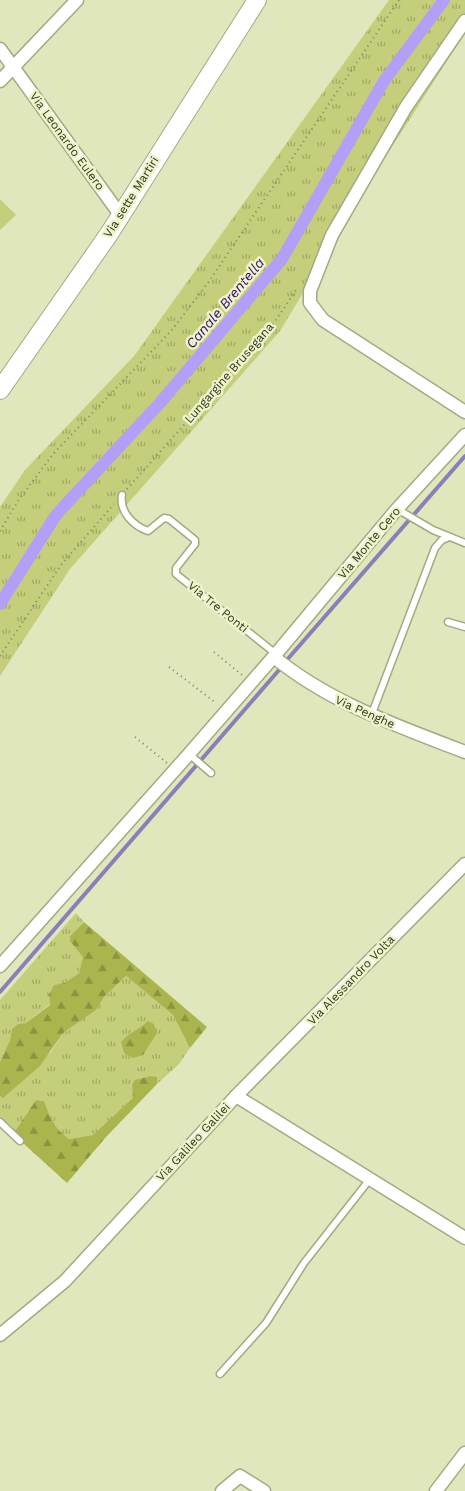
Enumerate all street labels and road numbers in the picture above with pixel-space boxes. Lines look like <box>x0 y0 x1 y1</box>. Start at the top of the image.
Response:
street label: Via Leonardo Eulero <box>27 89 107 193</box>
street label: Via sette Martiri <box>100 154 162 240</box>
street label: Lungargine Brusegana <box>182 320 277 426</box>
street label: Via Monte Cero <box>335 504 403 582</box>
street label: Via Tre Ponti <box>185 578 251 636</box>
street label: Via Penghe <box>333 693 397 731</box>
street label: Via Alessandro Volta <box>305 932 398 1028</box>
street label: Via Galileo Galilei <box>153 1100 233 1184</box>

